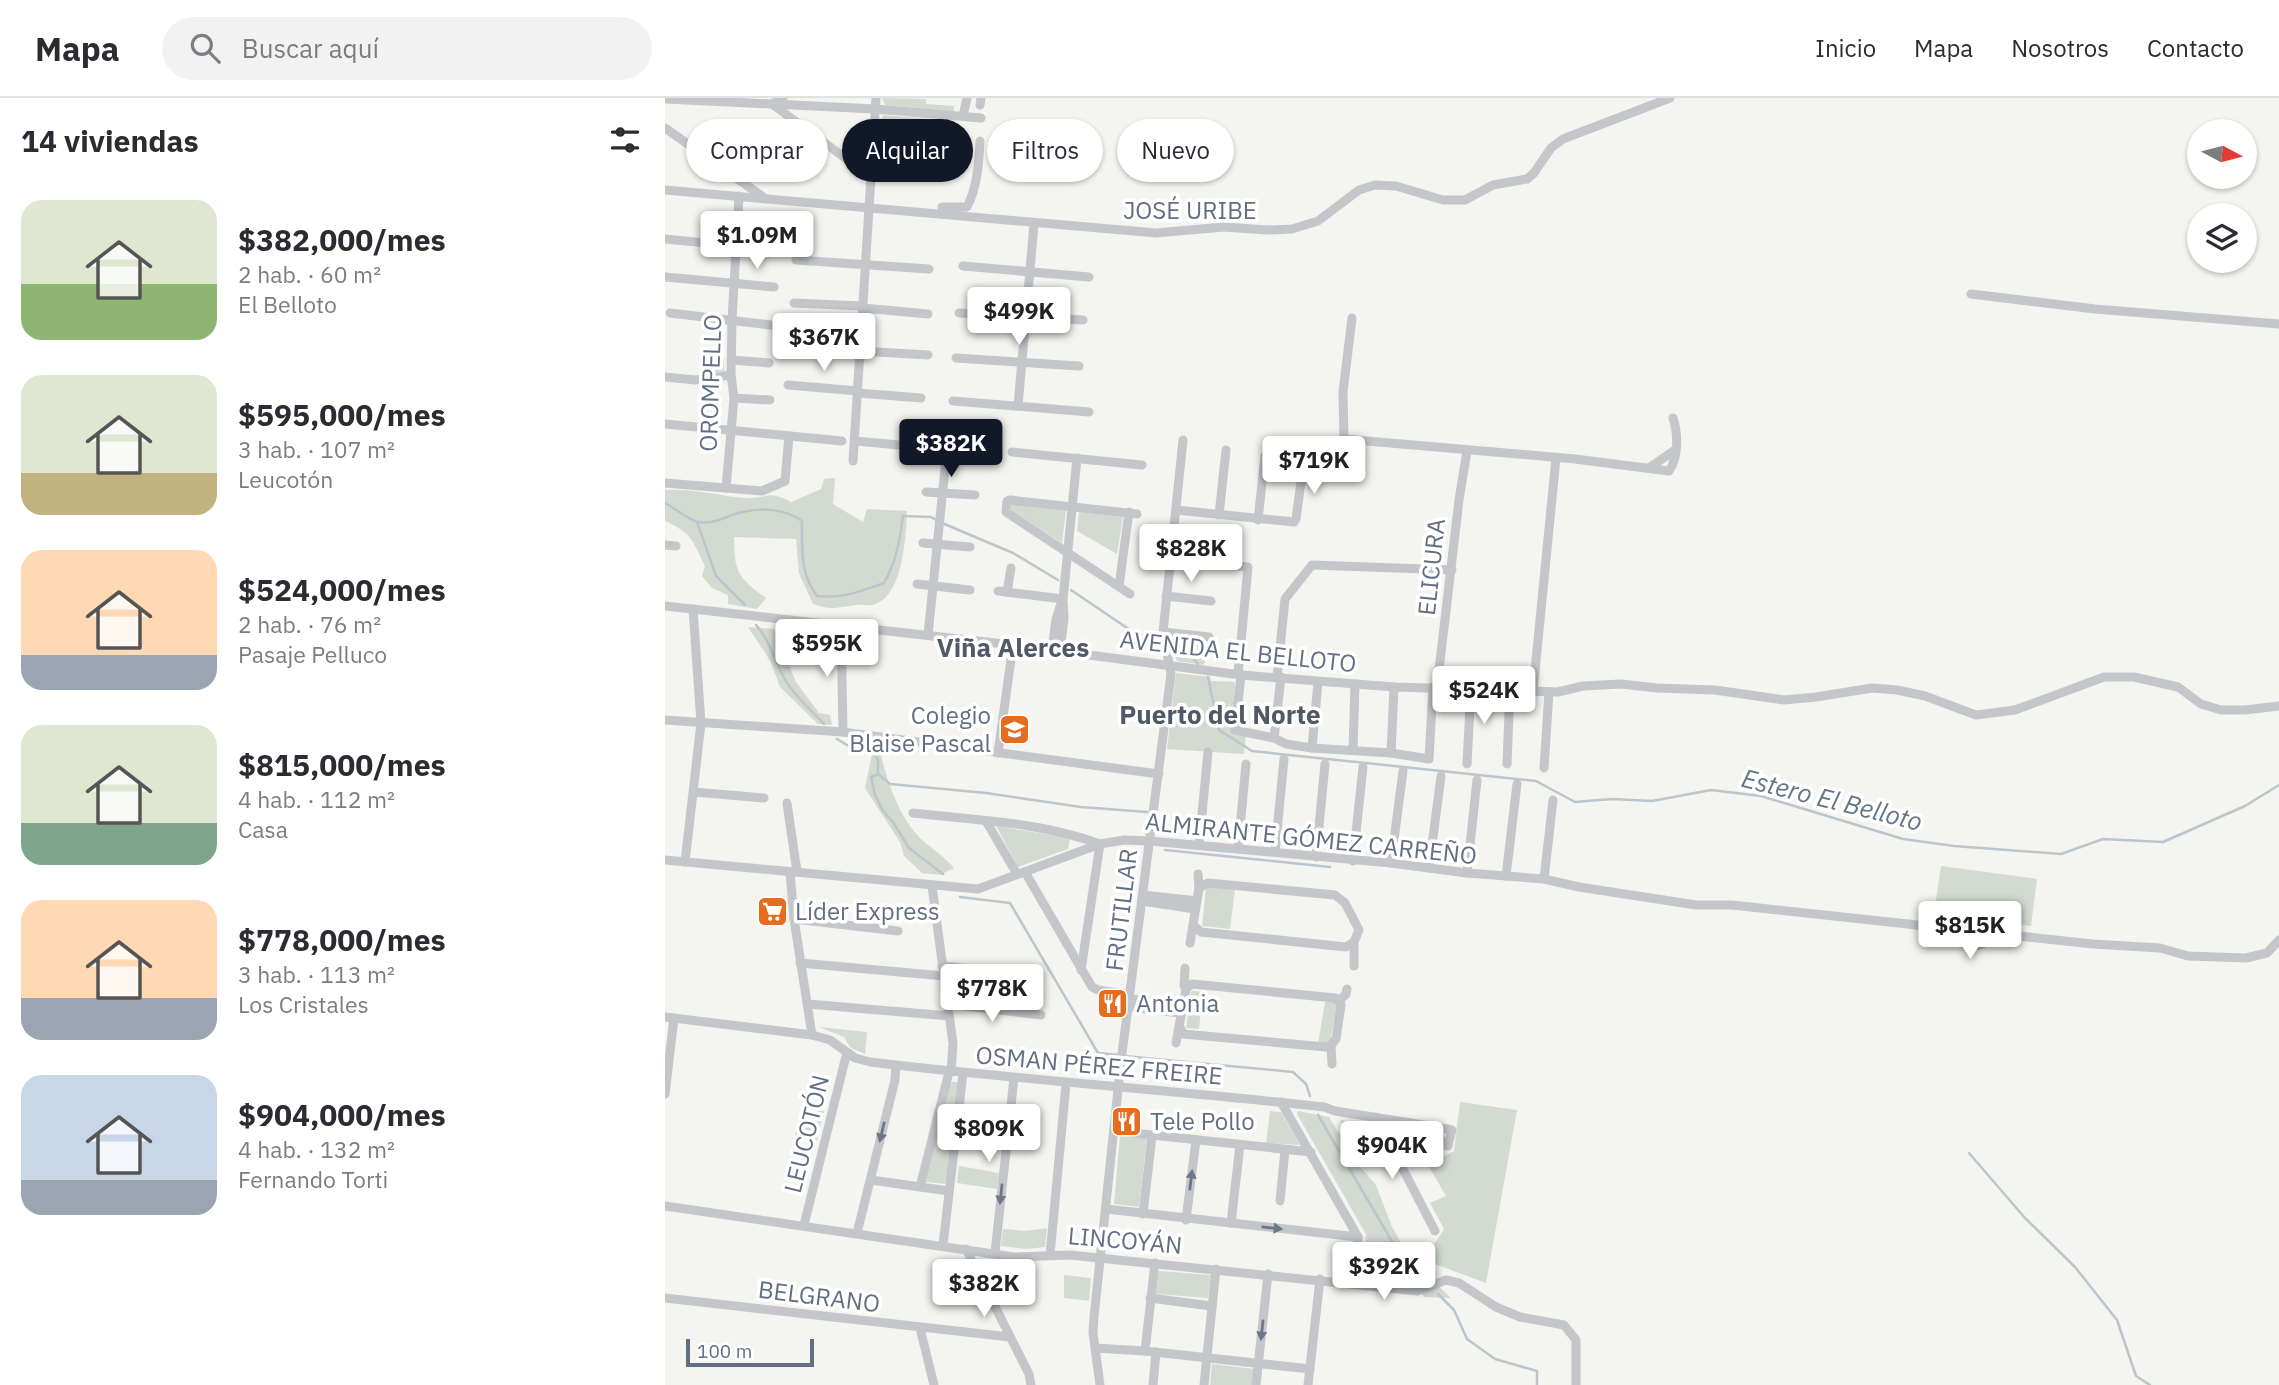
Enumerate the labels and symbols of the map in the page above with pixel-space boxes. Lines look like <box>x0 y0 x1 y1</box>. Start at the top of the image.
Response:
north arrow <box>2187 119 2257 189</box>
street label: JOSÉ URIBE <box>1123 194 1257 226</box>
pin: $1.09M <box>700 212 814 271</box>
pin: $499K <box>970 288 1068 347</box>
street label: OROMPELLO <box>692 314 728 452</box>
pin: $367K <box>775 314 873 373</box>
pin: $382K <box>902 420 1000 479</box>
pin: $719K <box>1265 436 1363 496</box>
street label: ELICURA <box>1410 517 1452 617</box>
pin: $828K <box>1142 524 1240 584</box>
pin: $595K <box>778 620 876 679</box>
street label: AVENIDA EL BELLOTO <box>1118 623 1358 679</box>
district label: Viña Alerces <box>937 630 1089 664</box>
pin: $524K <box>1435 666 1533 726</box>
district label: Puerto del Norte <box>1119 697 1321 731</box>
place label: Colegio Blaise Pascal <box>849 699 991 759</box>
school or university icon: Colegio Blaise Pascal <box>997 713 1031 747</box>
water label: Estero El Belloto <box>1738 760 1926 838</box>
street label: ALMIRANTE GÓMEZ CARREÑO <box>1144 805 1479 871</box>
street label: FRUTILLAR <box>1098 847 1144 973</box>
supermarket icon: Líder Express <box>755 895 789 929</box>
place label: Líder Express <box>795 895 940 927</box>
pin: $815K <box>1921 902 2019 961</box>
pin: $778K <box>943 964 1041 1024</box>
restaurant icon: Antonia <box>1096 987 1130 1021</box>
place label: Antonia <box>1136 987 1219 1019</box>
street label: OSMAN PÉREZ FREIRE <box>974 1038 1224 1092</box>
street label: LEUCOTÓN <box>776 1071 836 1196</box>
pin: $809K <box>940 1104 1038 1164</box>
restaurant icon: Tele Pollo <box>1110 1105 1144 1139</box>
place label: Tele Pollo <box>1150 1105 1255 1137</box>
one-way arrow <box>877 1121 888 1143</box>
pin: $904K <box>1343 1122 1441 1181</box>
one-way arrow <box>1186 1169 1197 1191</box>
one-way arrow <box>995 1183 1006 1205</box>
street label: LINCOYÁN <box>1067 1219 1184 1261</box>
one-way arrow <box>1261 1222 1283 1233</box>
pin: $392K <box>1335 1242 1433 1302</box>
pin: $382K <box>935 1260 1033 1319</box>
street label: BELGRANO <box>756 1273 882 1319</box>
one-way arrow <box>1256 1319 1267 1341</box>
scale bar <box>686 1336 814 1368</box>

